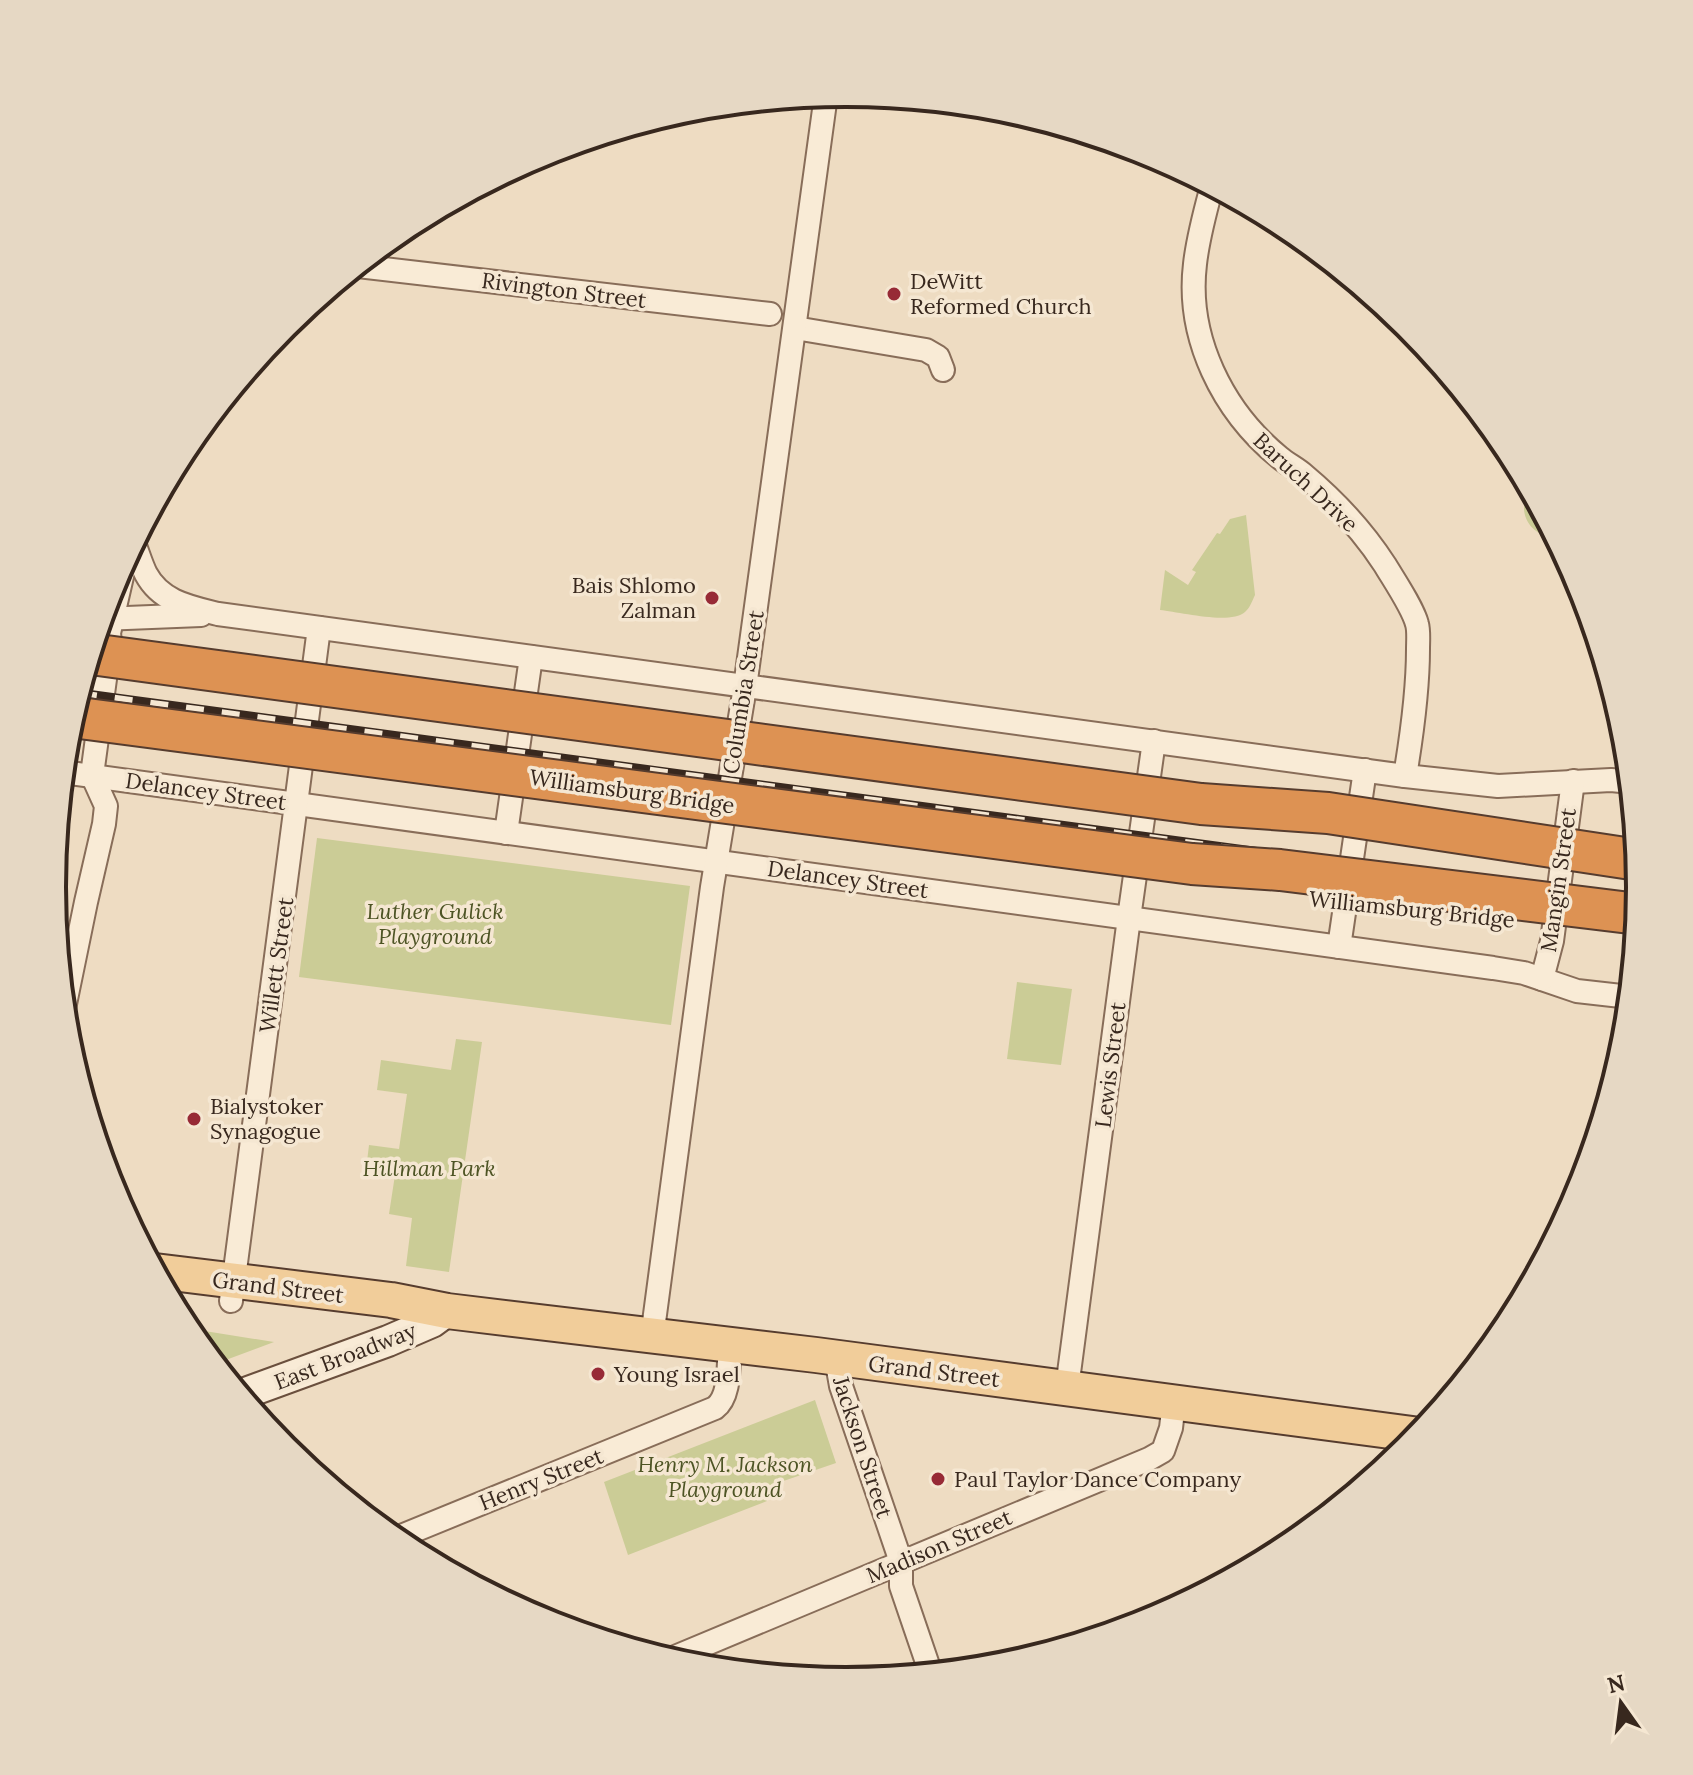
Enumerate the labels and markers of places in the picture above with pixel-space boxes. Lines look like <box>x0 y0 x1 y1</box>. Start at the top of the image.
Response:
place label: DeWitt Reformed Church <box>910 267 1092 320</box>
marker: DeWitt Reformed Church <box>885 285 903 303</box>
place label: Bais Shlomo Zalman <box>572 571 696 624</box>
marker: Bais Shlomo Zalman <box>703 589 721 607</box>
place label: Bialystoker Synagogue <box>210 1092 324 1145</box>
marker: Bialystoker Synagogue <box>185 1110 203 1128</box>
place label: Young Israel <box>613 1360 740 1388</box>
marker: Young Israel <box>589 1365 607 1383</box>
place label: Paul Taylor Dance Company <box>954 1465 1242 1493</box>
marker: Paul Taylor Dance Company <box>929 1470 947 1488</box>

